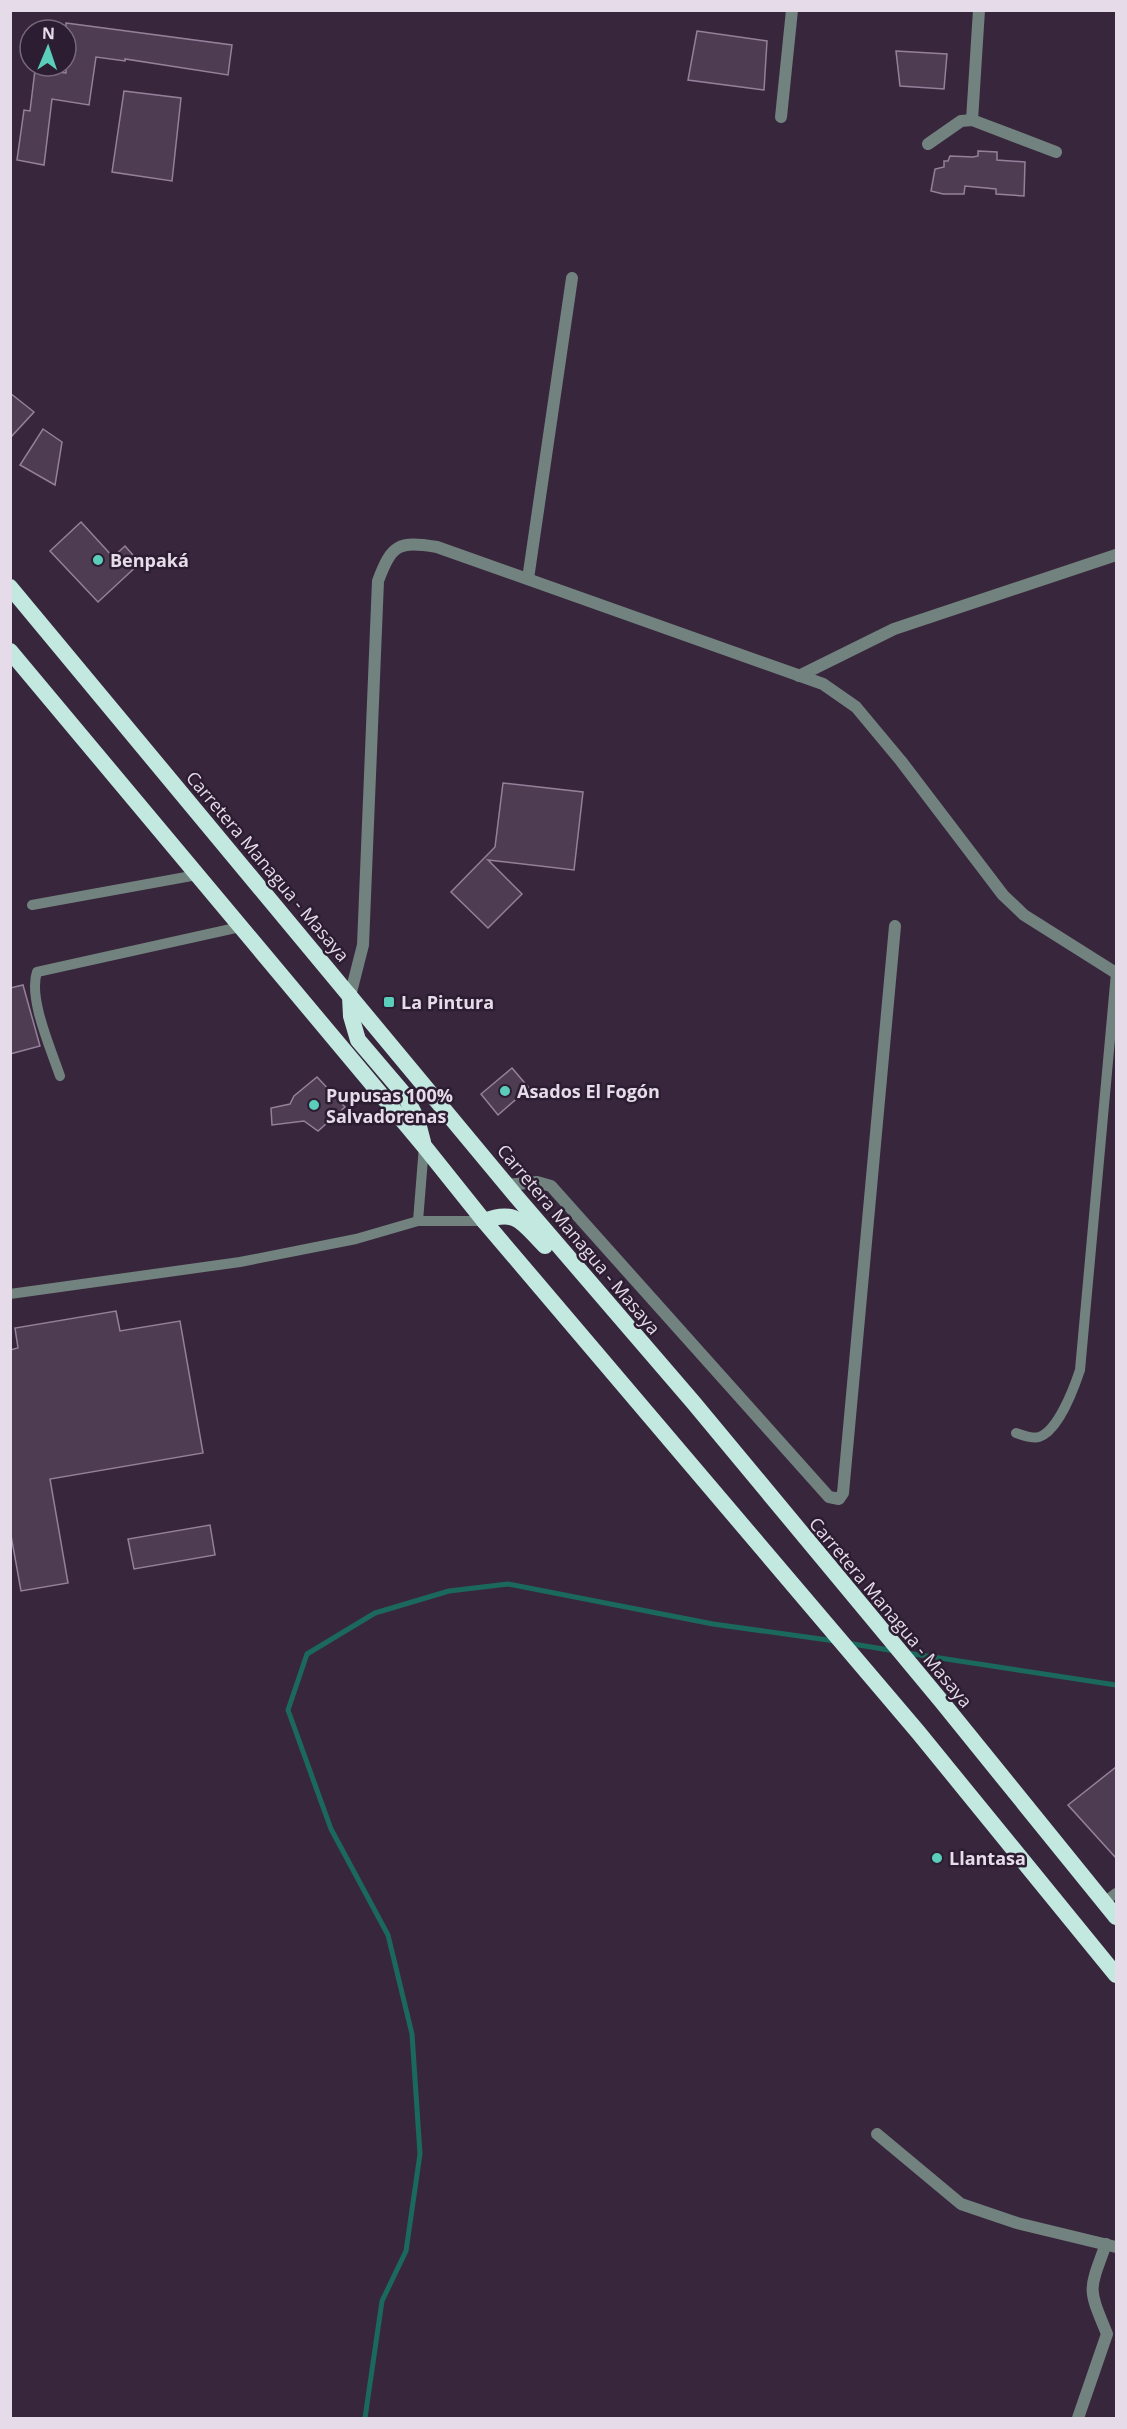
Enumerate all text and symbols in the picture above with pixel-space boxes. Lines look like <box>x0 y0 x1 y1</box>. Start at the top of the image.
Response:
north arrow <box>18 18 78 78</box>
text: N <box>42 22 55 44</box>
place label: Benpaká <box>110 548 189 572</box>
marker: Benpaká <box>91 553 105 567</box>
street label: Carretera Managua - Masaya <box>181 766 355 966</box>
place label: La Pintura <box>401 990 494 1014</box>
marker: La Pintura <box>382 995 396 1009</box>
place label: Asados El Fogón <box>517 1079 660 1103</box>
place label: Pupusas 100% Salvadorenas <box>326 1083 453 1128</box>
marker: Asados El Fogón <box>498 1084 512 1098</box>
marker: Pupusas 100% Salvadorenas <box>307 1098 321 1112</box>
street label: Carretera Managua - Masaya <box>492 1139 666 1339</box>
street label: Carretera Managua - Masaya <box>804 1512 978 1712</box>
place label: Llantasa <box>949 1846 1026 1870</box>
marker: Llantasa <box>930 1851 944 1865</box>

